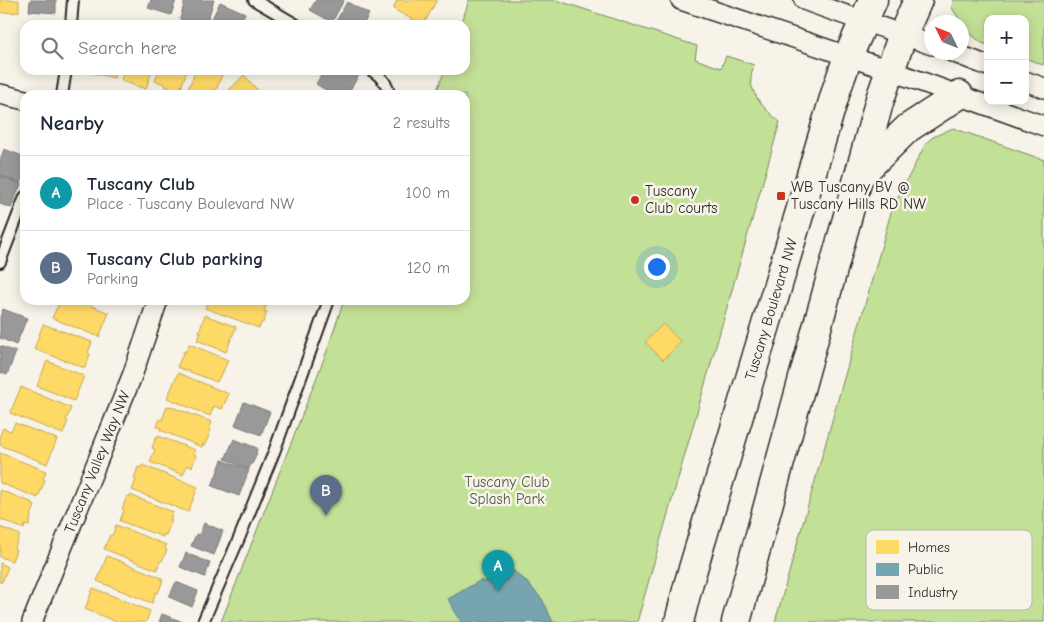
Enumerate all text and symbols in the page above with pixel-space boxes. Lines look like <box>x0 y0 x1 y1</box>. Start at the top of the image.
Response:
north arrow <box>924 15 969 60</box>
map controls <box>984 15 1029 105</box>
button: + <box>984 15 1029 60</box>
search box <box>20 20 470 75</box>
icon: search <box>38 34 66 62</box>
text: Search here <box>78 37 177 59</box>
button: − <box>984 60 1029 105</box>
text: Nearby <box>40 111 104 135</box>
text: 2 results <box>393 114 450 132</box>
text: Tuscany Club <box>87 173 195 195</box>
place label: WB Tuscany BV @ Tuscany Hills RD NW <box>791 178 926 213</box>
place label: Tuscany Club courts <box>645 182 718 217</box>
text: A <box>52 184 60 202</box>
text: 100 m <box>406 184 450 202</box>
marker: WB Tuscany BV @ Tuscany Hills RD NW <box>775 190 787 202</box>
marker: Tuscany Club courts <box>629 194 641 206</box>
text: Place · Tuscany Boulevard NW <box>87 195 294 213</box>
street label: Tuscany Boulevard NW <box>741 236 801 382</box>
text: Tuscany Club parking <box>87 248 264 270</box>
your location <box>644 254 670 280</box>
text: B <box>51 259 61 277</box>
text: 120 m <box>407 259 450 277</box>
text: Parking <box>87 270 139 288</box>
street label: Tuscany Valley Way NW <box>60 388 134 536</box>
park label: Tuscany Club Splash Park <box>465 473 549 508</box>
pin: B <box>310 475 342 516</box>
legend <box>866 530 1032 610</box>
text: Homes <box>908 539 950 556</box>
pin: A <box>482 550 514 591</box>
text: Public <box>908 561 944 578</box>
text: Industry <box>908 584 958 601</box>

